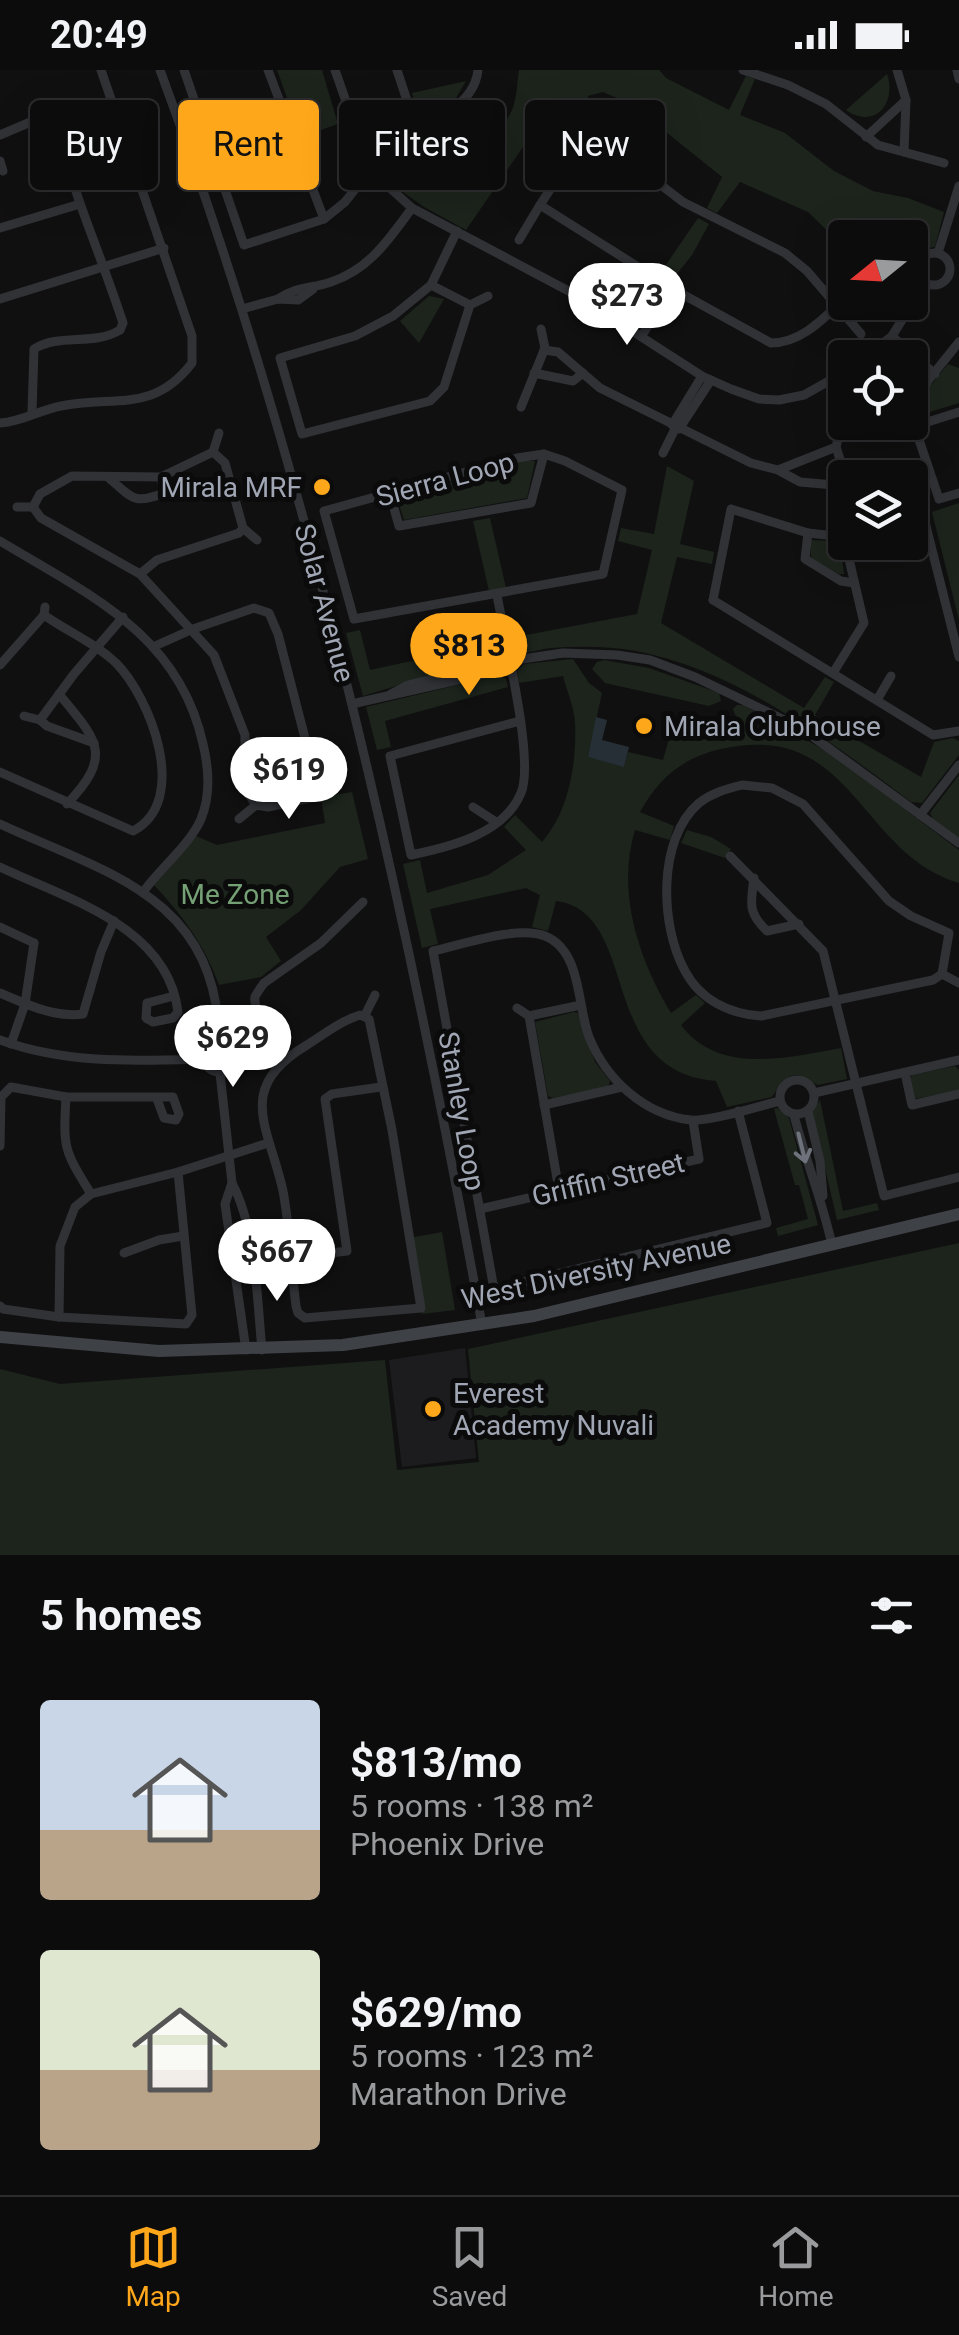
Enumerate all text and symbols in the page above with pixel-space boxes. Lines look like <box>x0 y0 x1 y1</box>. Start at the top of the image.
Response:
text: 20:49 <box>50 13 148 57</box>
chip: Buy <box>30 100 158 190</box>
chip: Rent <box>178 100 319 190</box>
chip: Filters <box>339 100 505 190</box>
chip: New <box>525 100 665 190</box>
north arrow <box>828 220 928 320</box>
map controls <box>828 220 928 560</box>
pin: $273 <box>568 263 686 348</box>
text: $273 <box>590 276 664 314</box>
button: locate <box>828 340 928 440</box>
street label: Sierra Loop <box>372 445 518 514</box>
button: layers <box>828 460 928 560</box>
place label: Mirala MRF <box>160 471 302 504</box>
marker: Mirala MRF <box>311 476 333 498</box>
street label: Solar Avenue <box>288 520 362 686</box>
pin: $813 <box>410 613 528 698</box>
text: $813 <box>432 626 506 664</box>
place label: Mirala Clubhouse <box>664 710 881 743</box>
marker: Mirala Clubhouse <box>633 715 655 737</box>
pin: $619 <box>230 737 348 822</box>
text: $619 <box>252 750 326 788</box>
park label: Me Zone <box>180 878 290 911</box>
pin: $629 <box>174 1005 292 1090</box>
text: $629 <box>196 1018 270 1056</box>
street label: Stanley Loop <box>431 1029 492 1193</box>
one-way arrow <box>794 1131 812 1163</box>
street label: Griffin Street <box>529 1146 688 1213</box>
pin: $667 <box>218 1219 336 1304</box>
street label: West Diversity Avenue <box>458 1227 734 1316</box>
text: $667 <box>240 1232 314 1270</box>
place label: Everest Academy Nuvali <box>453 1377 654 1442</box>
marker: Everest Academy Nuvali <box>422 1398 444 1420</box>
icon: filters <box>864 1588 919 1643</box>
text: 5 homes <box>40 1591 202 1640</box>
text: $813/mo <box>350 1738 522 1787</box>
icon: home <box>120 1740 240 1860</box>
text: 5 rooms · 138 m² <box>350 1787 593 1825</box>
text: Phoenix Drive <box>350 1825 544 1863</box>
text: $629/mo <box>350 1988 522 2037</box>
icon: home <box>120 1990 240 2110</box>
text: 5 rooms · 123 m² <box>350 2037 593 2075</box>
text: Marathon Drive <box>350 2075 567 2113</box>
tab: Map <box>125 2220 181 2313</box>
tab: Saved <box>432 2220 507 2313</box>
tab: Home <box>758 2220 834 2313</box>

